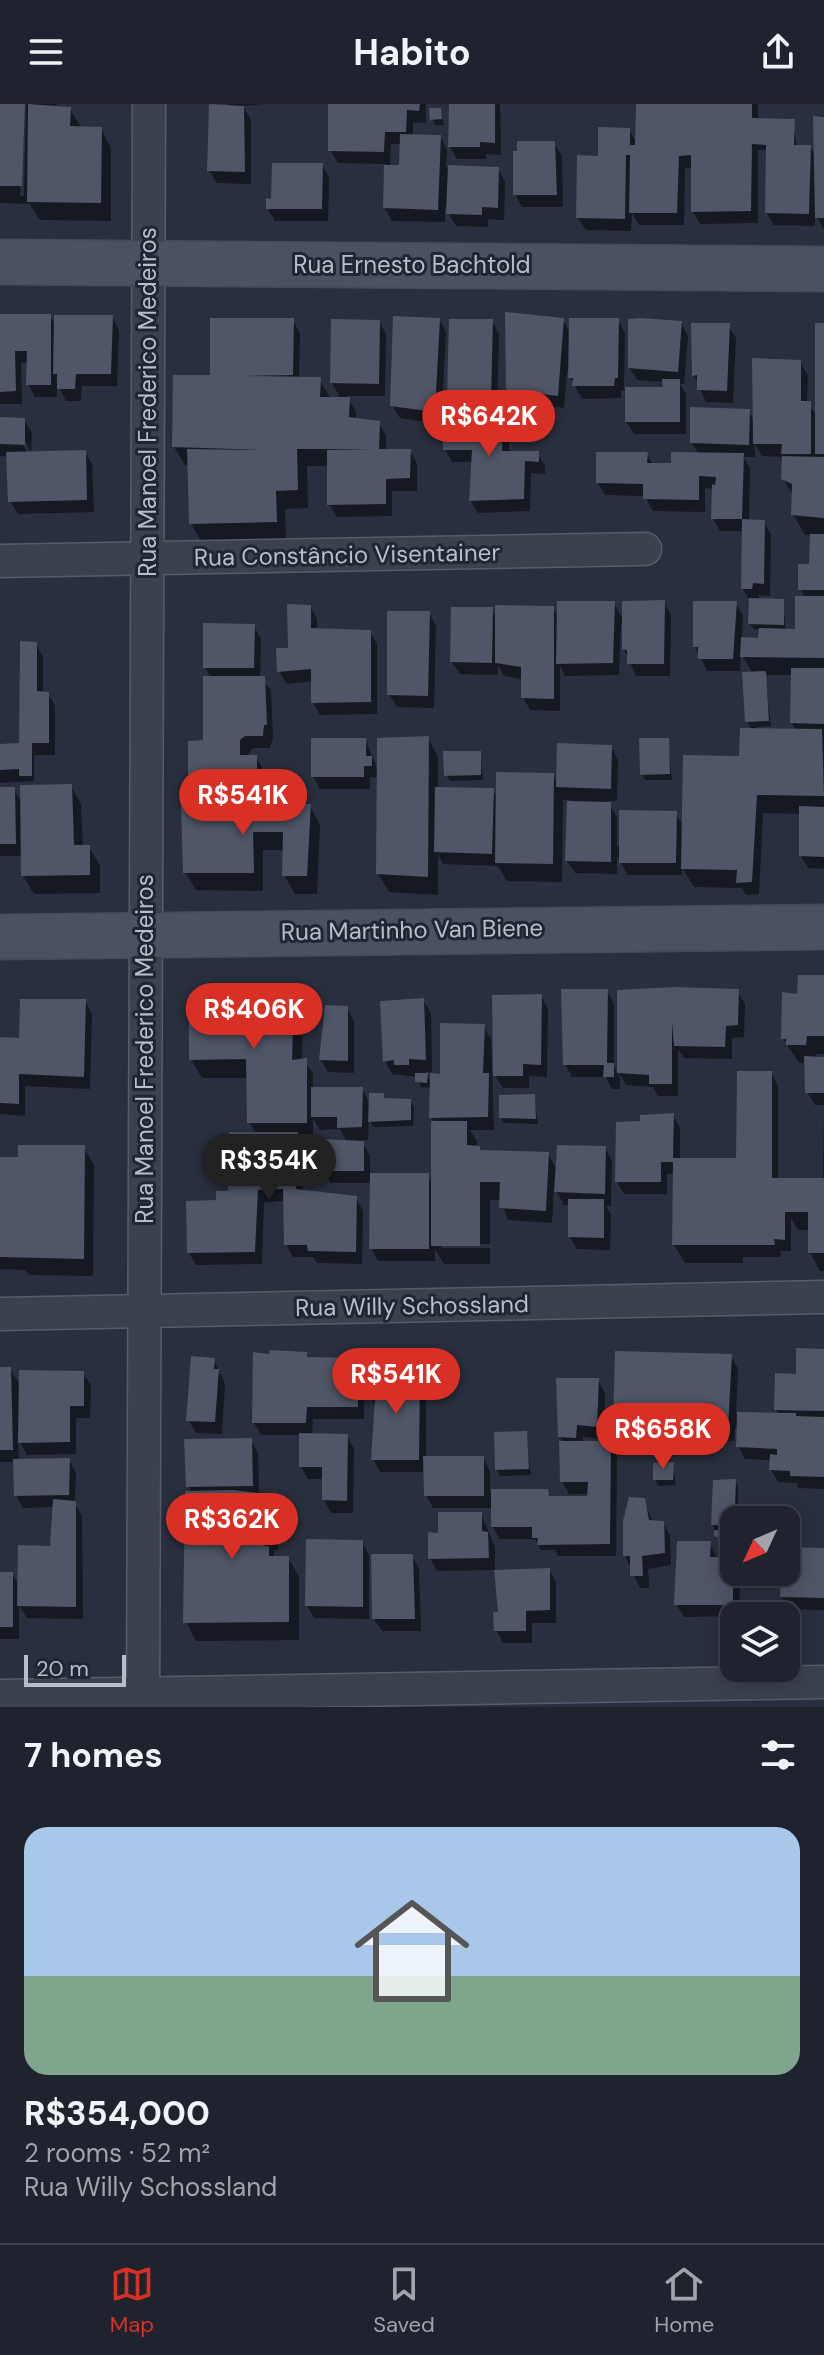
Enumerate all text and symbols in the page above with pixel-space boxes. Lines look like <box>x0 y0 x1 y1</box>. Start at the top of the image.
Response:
text: Habito <box>353 29 471 76</box>
icon: menu <box>24 30 68 74</box>
icon: share <box>756 30 800 74</box>
street label: Rua Manoel Frederico Medeiros <box>132 227 163 577</box>
street label: Rua Ernesto Bachtold <box>293 249 531 280</box>
pin: R$642K <box>424 390 554 458</box>
text: R$642K <box>440 399 538 433</box>
street label: Rua Constâncio Visentainer <box>194 536 501 573</box>
pin: R$541K <box>178 769 308 837</box>
text: R$541K <box>197 778 289 812</box>
street label: Rua Manoel Frederico Medeiros <box>129 874 160 1224</box>
street label: Rua Martinho Van Biene <box>281 912 543 947</box>
pin: R$406K <box>189 983 319 1051</box>
text: R$406K <box>204 992 304 1026</box>
pin: R$354K <box>204 1134 334 1202</box>
text: R$354K <box>220 1143 318 1177</box>
street label: Rua Willy Schossland <box>295 1288 529 1323</box>
pin: R$541K <box>331 1348 461 1416</box>
text: R$541K <box>350 1357 442 1391</box>
pin: R$658K <box>598 1403 728 1471</box>
text: R$658K <box>614 1412 712 1446</box>
pin: R$362K <box>167 1493 297 1561</box>
text: R$362K <box>184 1502 280 1536</box>
north arrow <box>720 1506 800 1586</box>
map controls <box>720 1506 800 1682</box>
button: layers <box>720 1602 800 1682</box>
scale bar <box>24 1651 126 1687</box>
text: 20 m <box>36 1654 89 1683</box>
text: 7 homes <box>24 1733 163 1778</box>
icon: filters <box>756 1733 800 1777</box>
icon: home <box>340 1879 484 2023</box>
text: R$354,000 <box>24 2091 210 2136</box>
text: 2 rooms · 52 m² <box>24 2136 210 2170</box>
text: Rua Willy Schossland <box>24 2170 277 2204</box>
tab: Map <box>110 2262 154 2339</box>
tab: Saved <box>373 2262 435 2339</box>
tab: Home <box>654 2262 714 2339</box>

